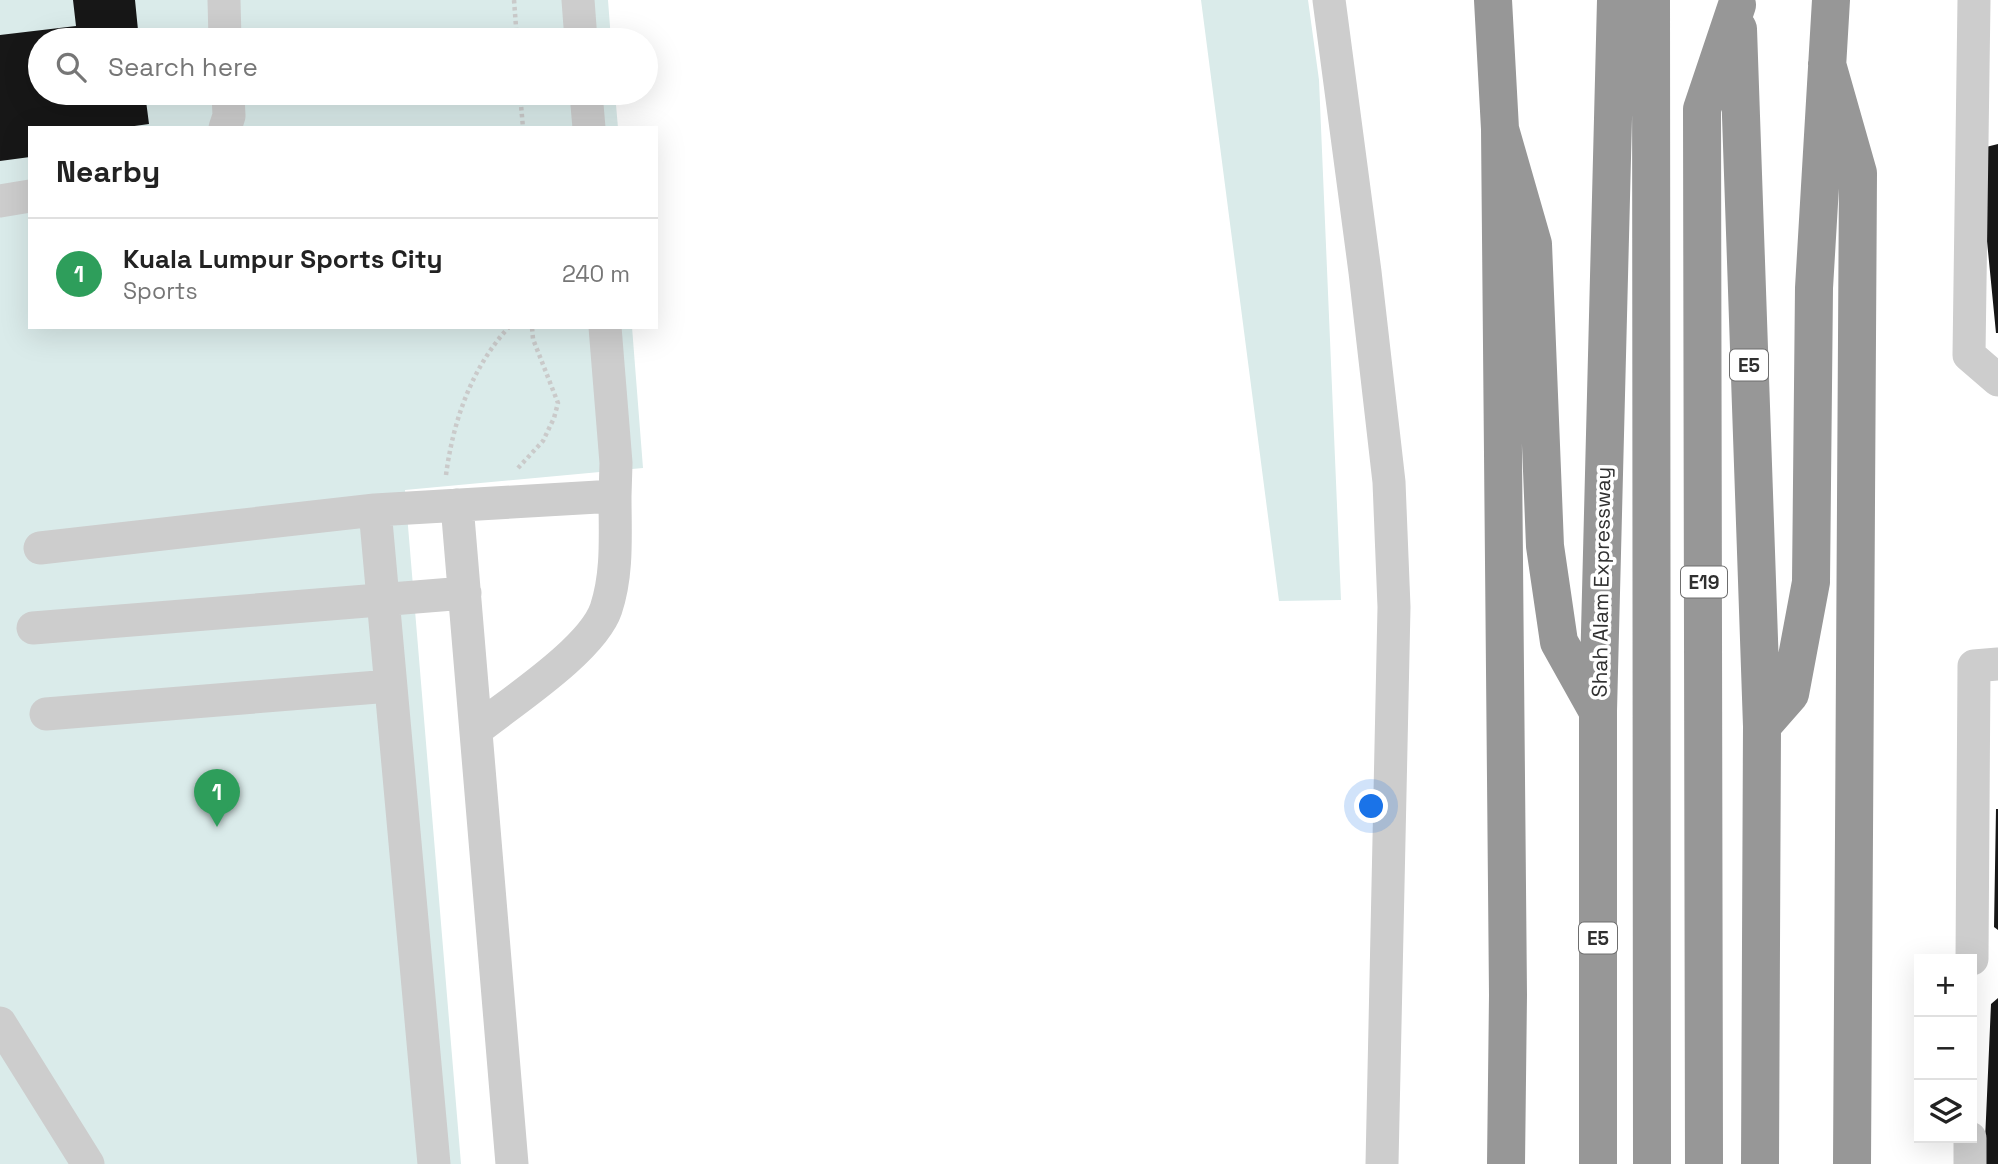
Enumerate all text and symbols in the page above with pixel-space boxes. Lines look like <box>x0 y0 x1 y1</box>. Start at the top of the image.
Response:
search box <box>28 28 658 105</box>
icon: search <box>52 48 90 86</box>
text: Search here <box>108 50 258 84</box>
text: Nearby <box>56 152 160 191</box>
text: Kuala Lumpur Sports City <box>123 242 443 276</box>
text: 1 <box>74 259 84 289</box>
text: 240 m <box>562 259 630 289</box>
text: Sports <box>123 276 198 306</box>
road number: E5 <box>1730 350 1768 380</box>
street label: Shah Alam Expressway <box>1585 466 1617 698</box>
road number: E19 <box>1681 566 1727 597</box>
pin: 1 <box>194 769 240 827</box>
your location <box>1354 789 1388 823</box>
road number: E5 <box>1579 922 1617 954</box>
map controls <box>1914 954 1977 1143</box>
button: + <box>1914 954 1977 1017</box>
button: − <box>1914 1017 1977 1080</box>
button: layers <box>1914 1080 1977 1143</box>

